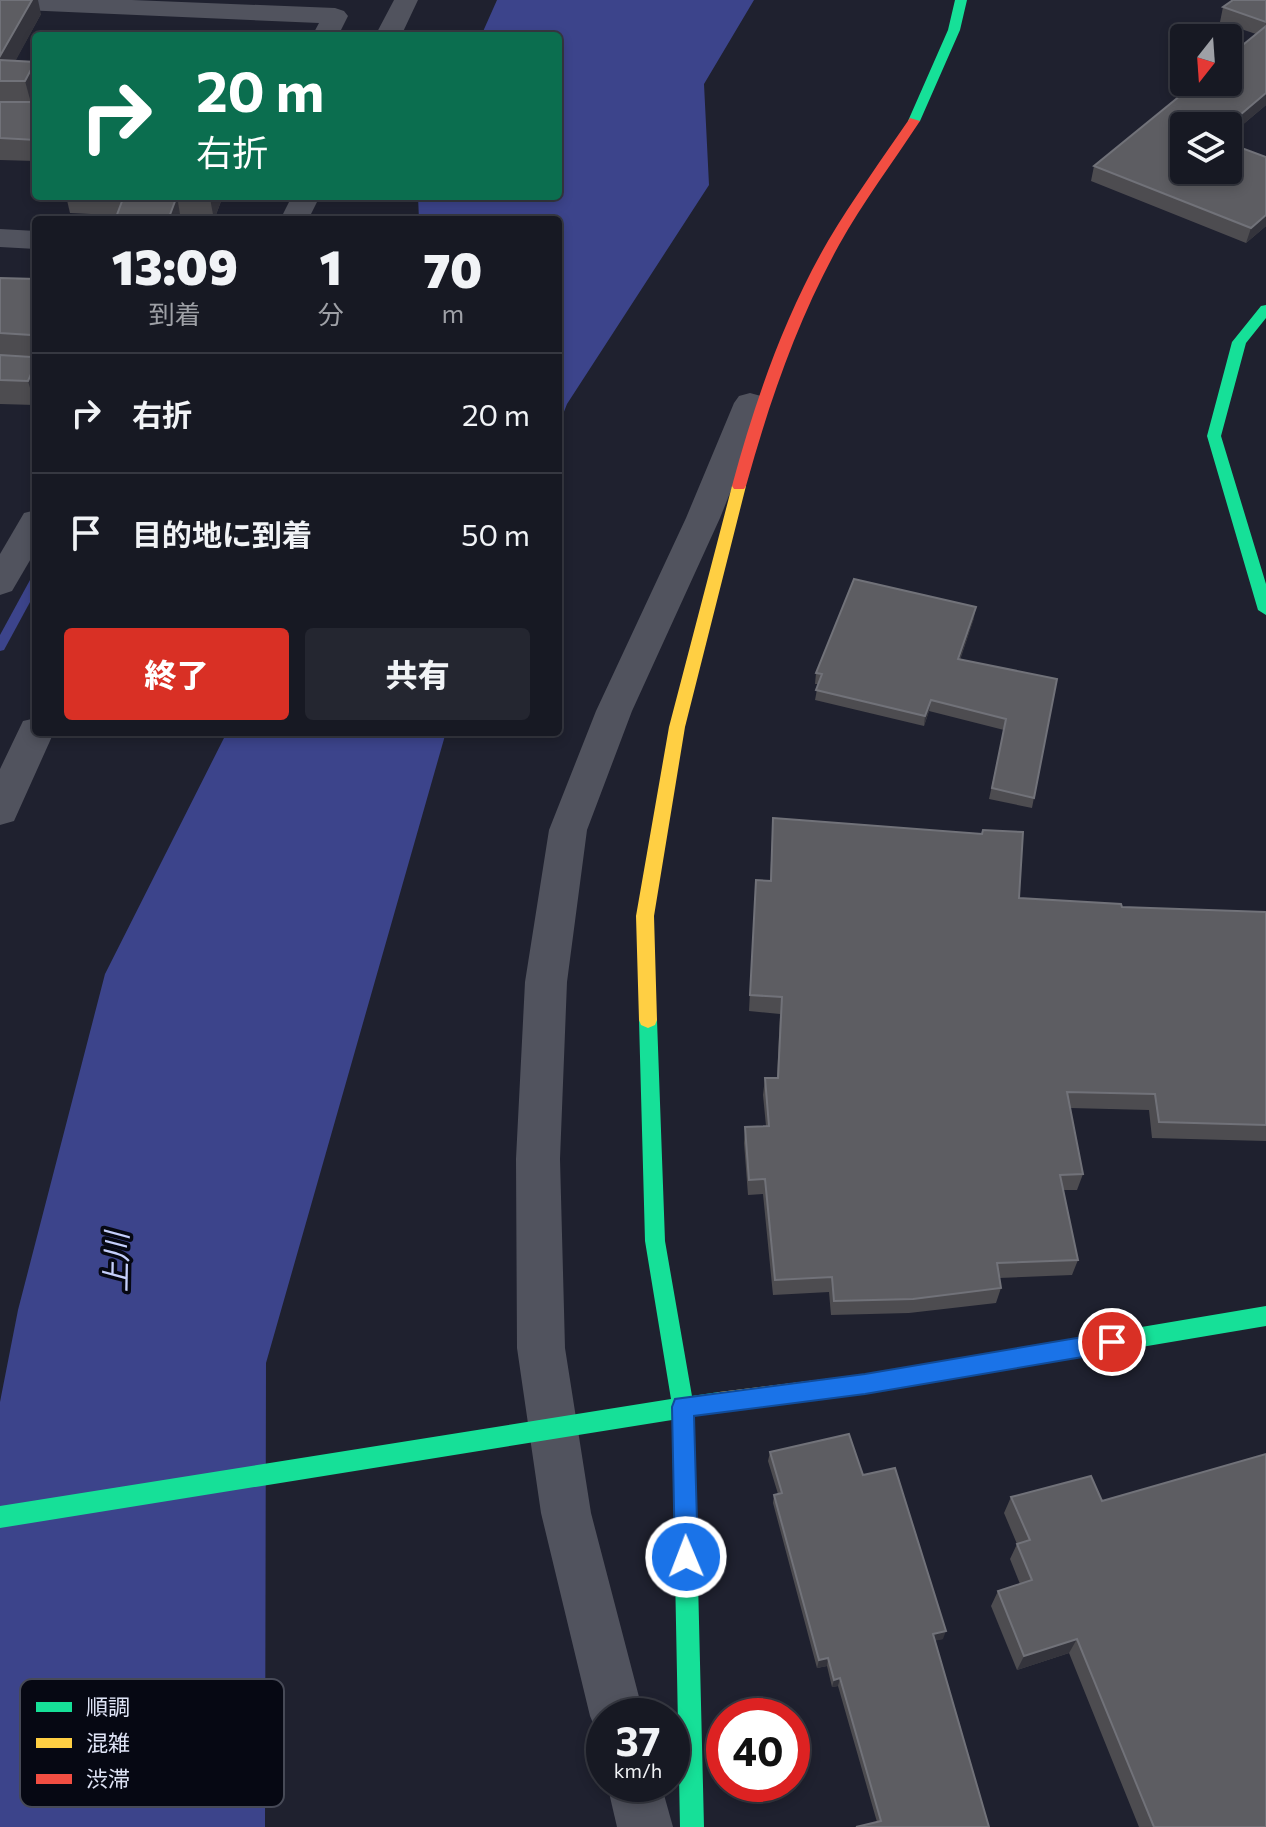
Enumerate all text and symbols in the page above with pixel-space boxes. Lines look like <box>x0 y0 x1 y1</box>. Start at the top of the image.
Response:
north arrow <box>1170 24 1242 96</box>
map controls <box>1170 24 1242 184</box>
text: 20 m <box>196 55 324 124</box>
icon: right <box>64 64 168 168</box>
button: layers <box>1170 112 1242 184</box>
text: 右折 <box>196 129 268 173</box>
text: 13:09 <box>112 236 238 295</box>
text: 1 <box>320 236 342 295</box>
text: 70 <box>423 239 482 298</box>
text: m <box>442 297 464 328</box>
text: 到着 <box>149 298 201 329</box>
text: 分 <box>318 298 344 329</box>
icon: right <box>64 391 108 435</box>
text: 右折 <box>132 395 192 432</box>
text: 20 m <box>462 395 530 432</box>
icon: arrive <box>64 511 108 555</box>
text: 目的地に到着 <box>132 515 312 552</box>
text: 50 m <box>461 515 530 552</box>
button: 終了 <box>64 628 289 720</box>
button: 共有 <box>305 628 530 720</box>
water label: 上川 <box>95 1229 134 1292</box>
pin <box>1078 1308 1146 1376</box>
icon: arrive <box>1090 1320 1134 1364</box>
position arrow <box>644 1515 728 1599</box>
legend <box>20 1679 284 1807</box>
text: 順調 <box>86 1693 130 1720</box>
speed limit sign: 40 <box>706 1698 810 1802</box>
text: 37 <box>616 1715 660 1764</box>
text: 混雑 <box>86 1729 130 1756</box>
text: km/h <box>614 1758 662 1782</box>
text: 渋滞 <box>86 1765 130 1792</box>

